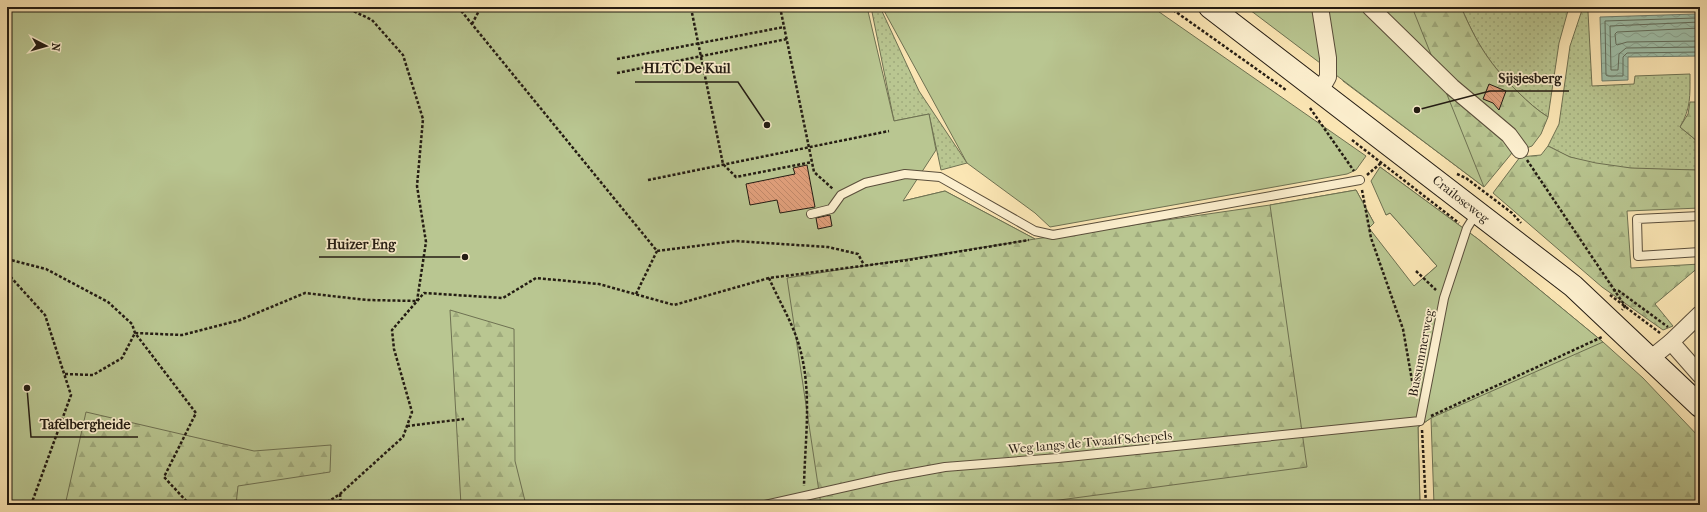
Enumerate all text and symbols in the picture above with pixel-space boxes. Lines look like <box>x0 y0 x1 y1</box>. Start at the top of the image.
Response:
north arrow <box>26 26 66 66</box>
text: N <box>48 42 62 52</box>
callout: HLTC De Kuil <box>635 56 738 82</box>
text: HLTC De Kuil <box>643 60 731 77</box>
callout: Sijsjesberg <box>1490 65 1569 91</box>
text: Sijsjesberg <box>1498 70 1562 87</box>
street label: Crailoseweg <box>1430 172 1493 227</box>
callout: Huizer Eng <box>319 231 404 257</box>
text: Huizer Eng <box>326 236 396 253</box>
street label: Bussummerweg <box>1405 307 1437 398</box>
callout: Tafelbergheide <box>31 411 138 437</box>
text: Tafelbergheide <box>39 416 130 433</box>
street label: Weg langs de Twaalf Schepels <box>1006 427 1173 457</box>

